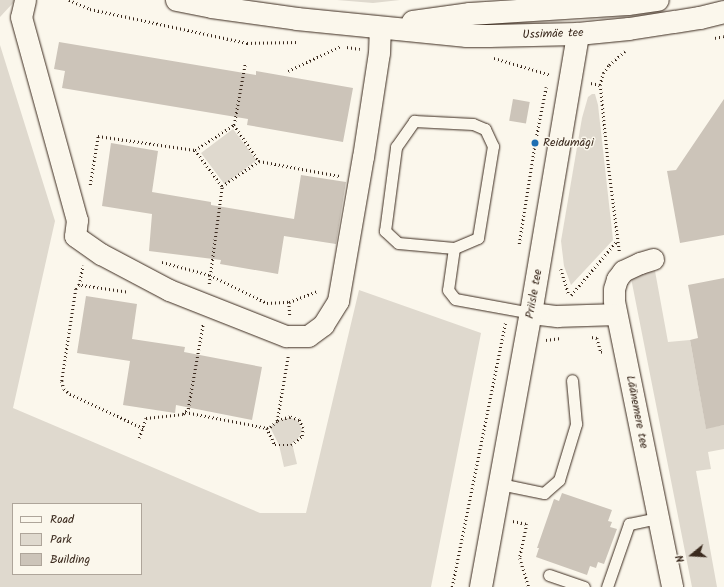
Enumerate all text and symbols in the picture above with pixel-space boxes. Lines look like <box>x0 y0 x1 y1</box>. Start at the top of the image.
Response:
street label: Ussimäe tee <box>522 26 584 42</box>
place label: Reidumägi <box>543 136 594 150</box>
marker: Reidumägi <box>530 138 540 148</box>
street label: Priisle tee <box>523 268 545 320</box>
street label: Läänemere tee <box>623 374 651 450</box>
legend <box>12 503 142 575</box>
text: Road <box>50 510 74 529</box>
text: Park <box>50 530 72 549</box>
north arrow <box>672 535 712 575</box>
text: Building <box>50 550 90 569</box>
text: N <box>671 553 690 565</box>

